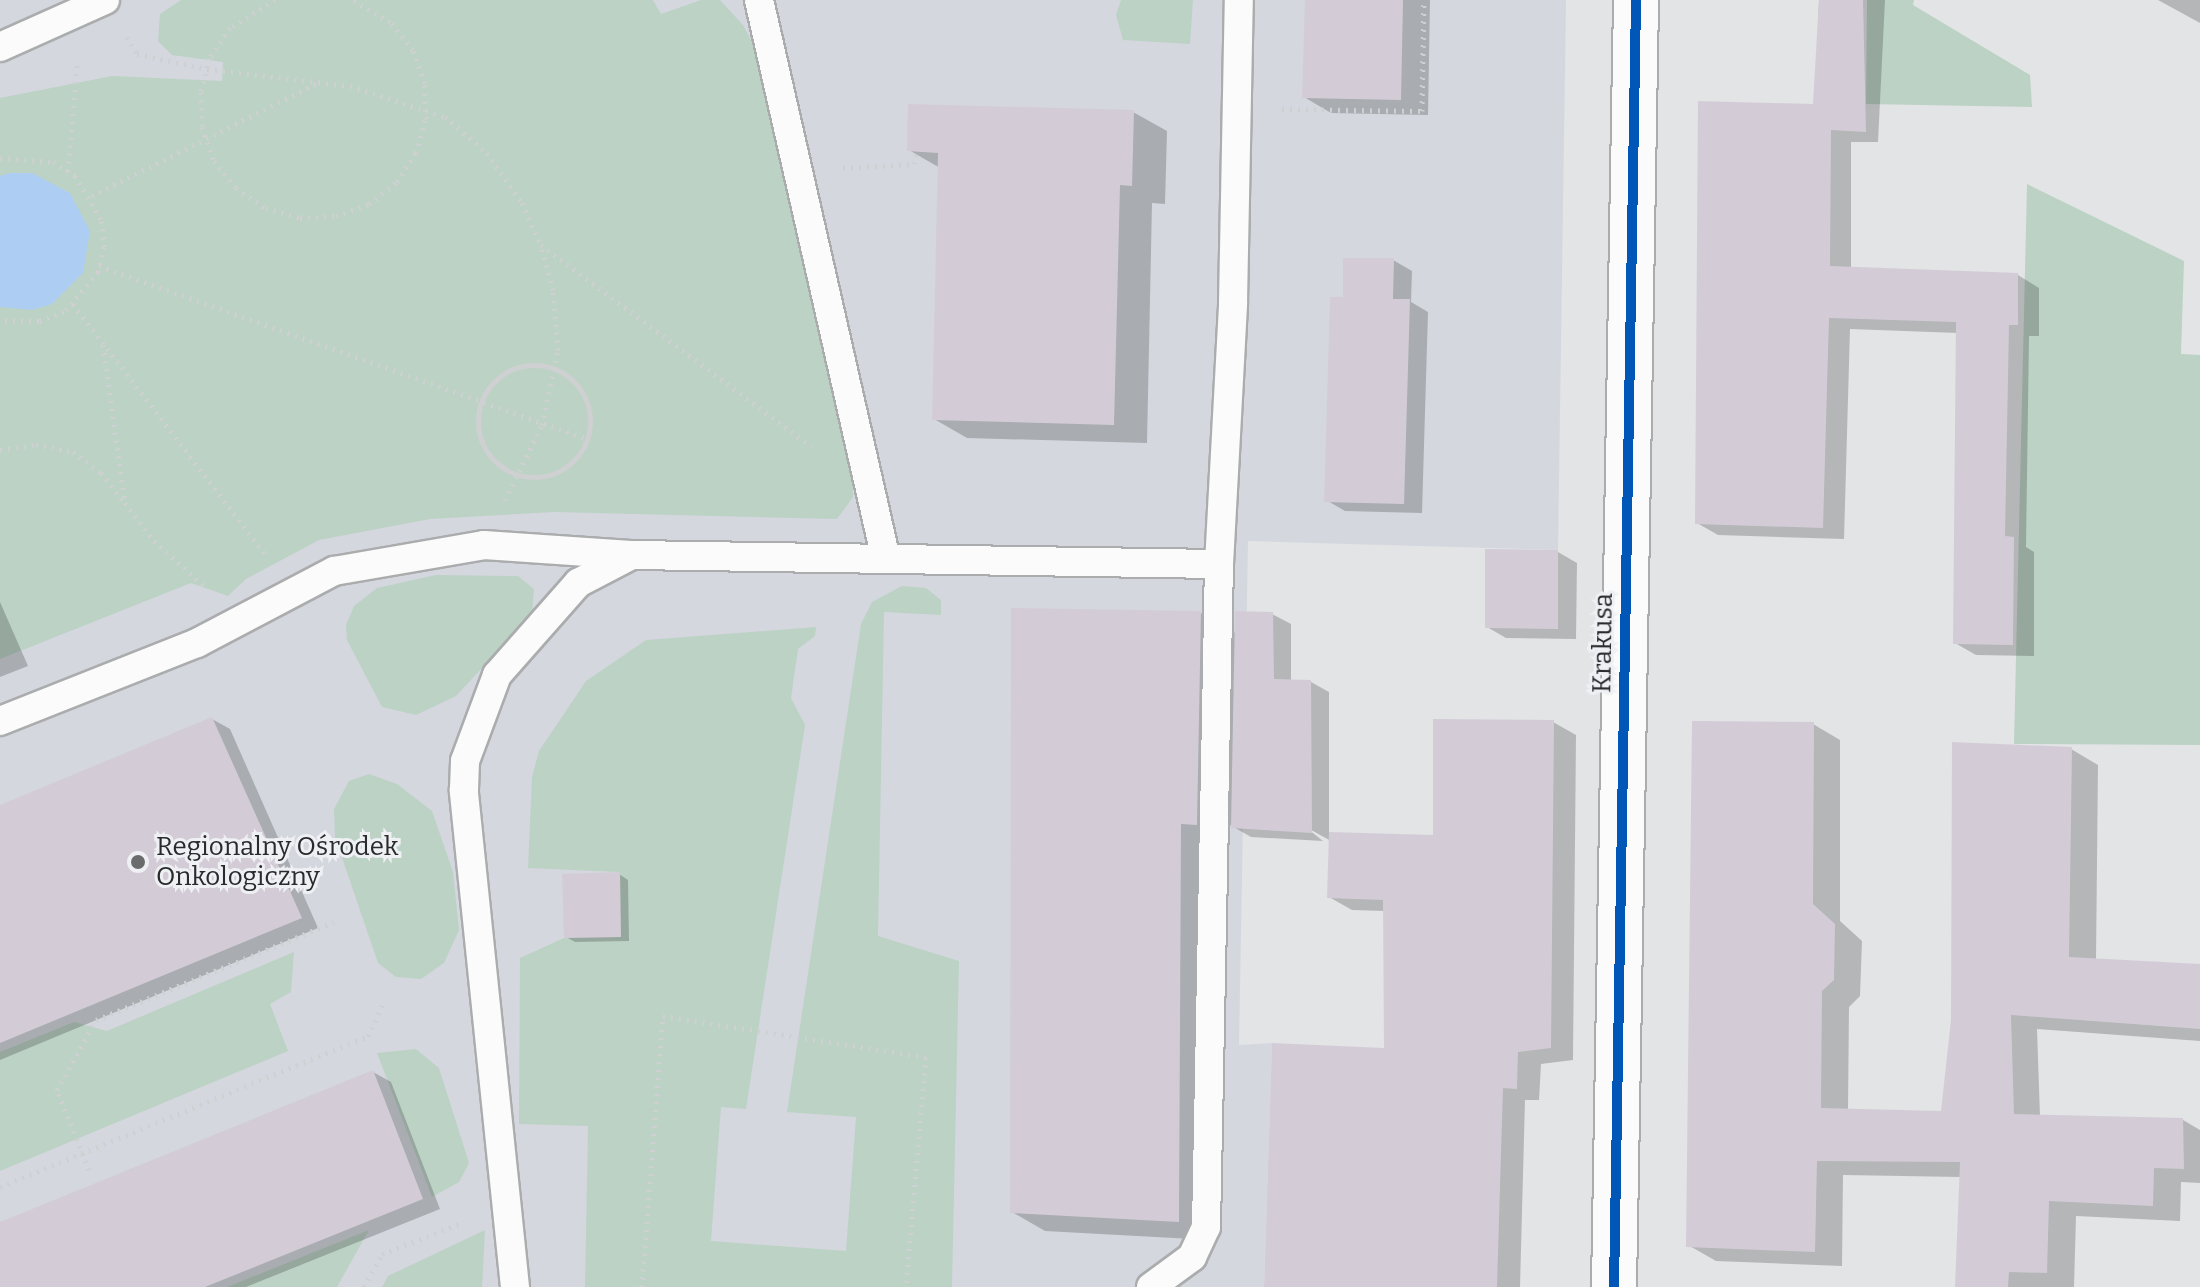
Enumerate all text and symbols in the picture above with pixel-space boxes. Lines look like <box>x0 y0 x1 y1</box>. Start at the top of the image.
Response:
street label: Krakusa <box>1587 593 1619 693</box>
place label: Regionalny Ośrodek Onkologiczny <box>156 831 399 892</box>
marker: Regionalny Ośrodek Onkologiczny <box>127 851 149 873</box>

